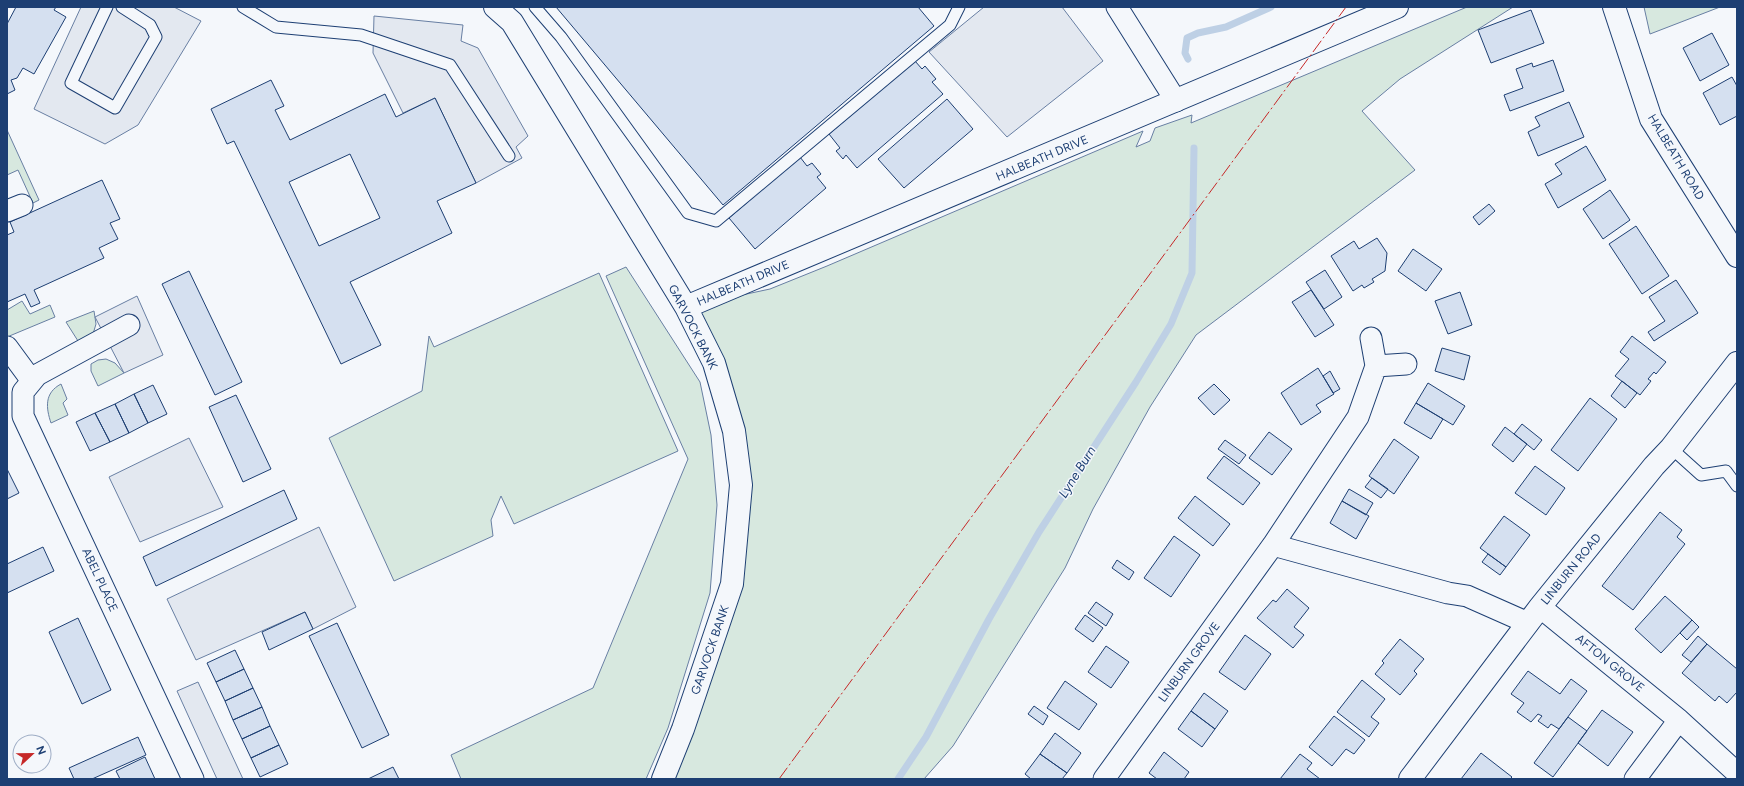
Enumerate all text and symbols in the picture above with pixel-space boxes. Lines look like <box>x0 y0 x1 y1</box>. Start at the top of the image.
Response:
street label: HALBEATH ROAD <box>1645 112 1707 202</box>
street label: HALBEATH DRIVE <box>994 132 1090 184</box>
street label: HALBEATH DRIVE <box>695 257 791 309</box>
street label: GARVOCK BANK <box>666 282 721 372</box>
water label: Lyne Burn <box>1055 443 1099 501</box>
street label: LINBURN ROAD <box>1538 531 1604 607</box>
street label: ABEL PLACE <box>79 546 121 614</box>
street label: GARVOCK BANK <box>688 603 732 696</box>
street label: LINBURN GROVE <box>1155 619 1223 705</box>
street label: AFTON GROVE <box>1573 631 1647 695</box>
north arrow <box>12 734 52 774</box>
text: N <box>33 744 48 757</box>

